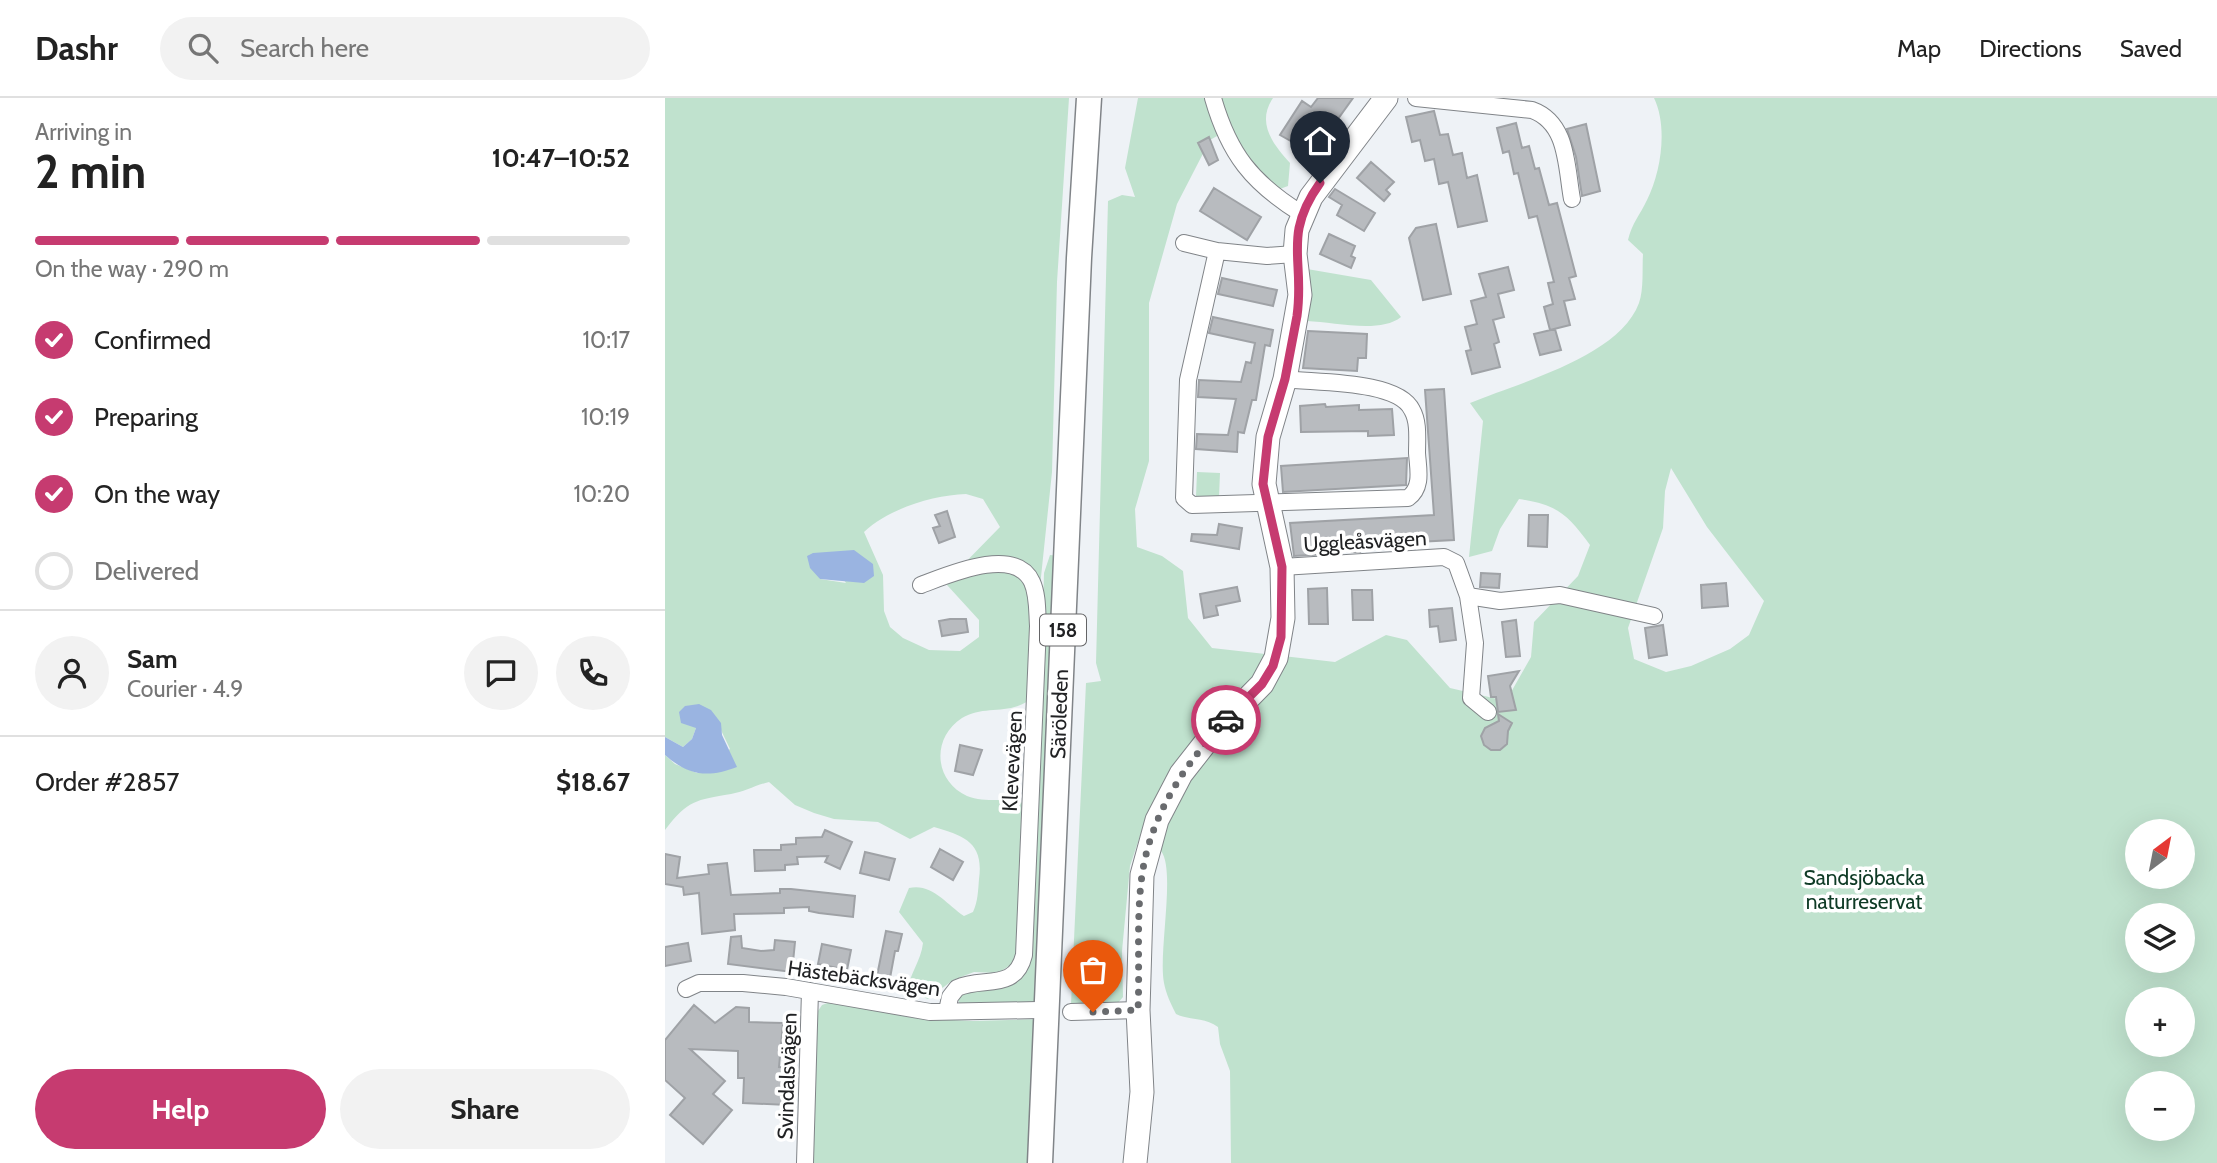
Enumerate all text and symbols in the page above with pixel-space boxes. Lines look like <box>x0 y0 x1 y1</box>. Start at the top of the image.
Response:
search box <box>160 17 650 80</box>
text: Dashr <box>35 28 118 68</box>
icon: search <box>184 29 222 67</box>
text: Search here <box>240 32 369 64</box>
text: Map <box>1897 34 1941 63</box>
text: Directions <box>1979 34 2082 63</box>
text: Saved <box>2120 34 2182 63</box>
pin <box>1290 111 1350 183</box>
text: Arriving in <box>35 118 132 146</box>
icon: home <box>1301 122 1339 160</box>
text: 10:47–10:52 <box>492 142 630 174</box>
text: 2 min <box>35 144 146 200</box>
text: On the way · 290 m <box>35 255 229 283</box>
icon: check <box>35 321 73 359</box>
text: Confirmed <box>94 324 211 356</box>
text: 10:17 <box>583 326 630 354</box>
icon: check <box>35 398 73 436</box>
text: Preparing <box>94 401 198 433</box>
text: 10:19 <box>581 403 630 431</box>
icon: check <box>35 475 73 513</box>
text: On the way <box>94 478 220 510</box>
text: 10:20 <box>574 480 630 508</box>
street label: Uggleåsvägen <box>1303 525 1427 557</box>
text: Delivered <box>94 555 199 587</box>
road number: 158 <box>1040 614 1086 646</box>
button: person <box>35 636 109 710</box>
button: chat <box>464 636 538 710</box>
button: phone <box>556 636 630 710</box>
text: Sam <box>127 643 178 675</box>
street label: Säröleden <box>1045 669 1073 759</box>
text: Courier · 4.9 <box>127 675 243 703</box>
courier <box>1191 685 1261 755</box>
icon: car <box>1207 701 1245 739</box>
street label: Klevevägen <box>997 710 1027 812</box>
text: Order #2857 <box>35 766 179 798</box>
text: $18.67 <box>556 766 630 798</box>
north arrow <box>2125 819 2195 889</box>
map controls <box>2125 819 2195 1141</box>
park label: Sandsjöbacka naturreservat <box>1803 865 1925 914</box>
button: layers <box>2125 903 2195 973</box>
pin <box>1063 940 1123 1012</box>
icon: bag <box>1074 951 1112 989</box>
street label: Hästebäcksvägen <box>786 955 942 1001</box>
button: + <box>2125 987 2195 1057</box>
street label: Svindalsvägen <box>772 1012 802 1140</box>
button: Help <box>35 1069 326 1149</box>
button: Share <box>340 1069 630 1149</box>
button: − <box>2125 1071 2195 1141</box>

